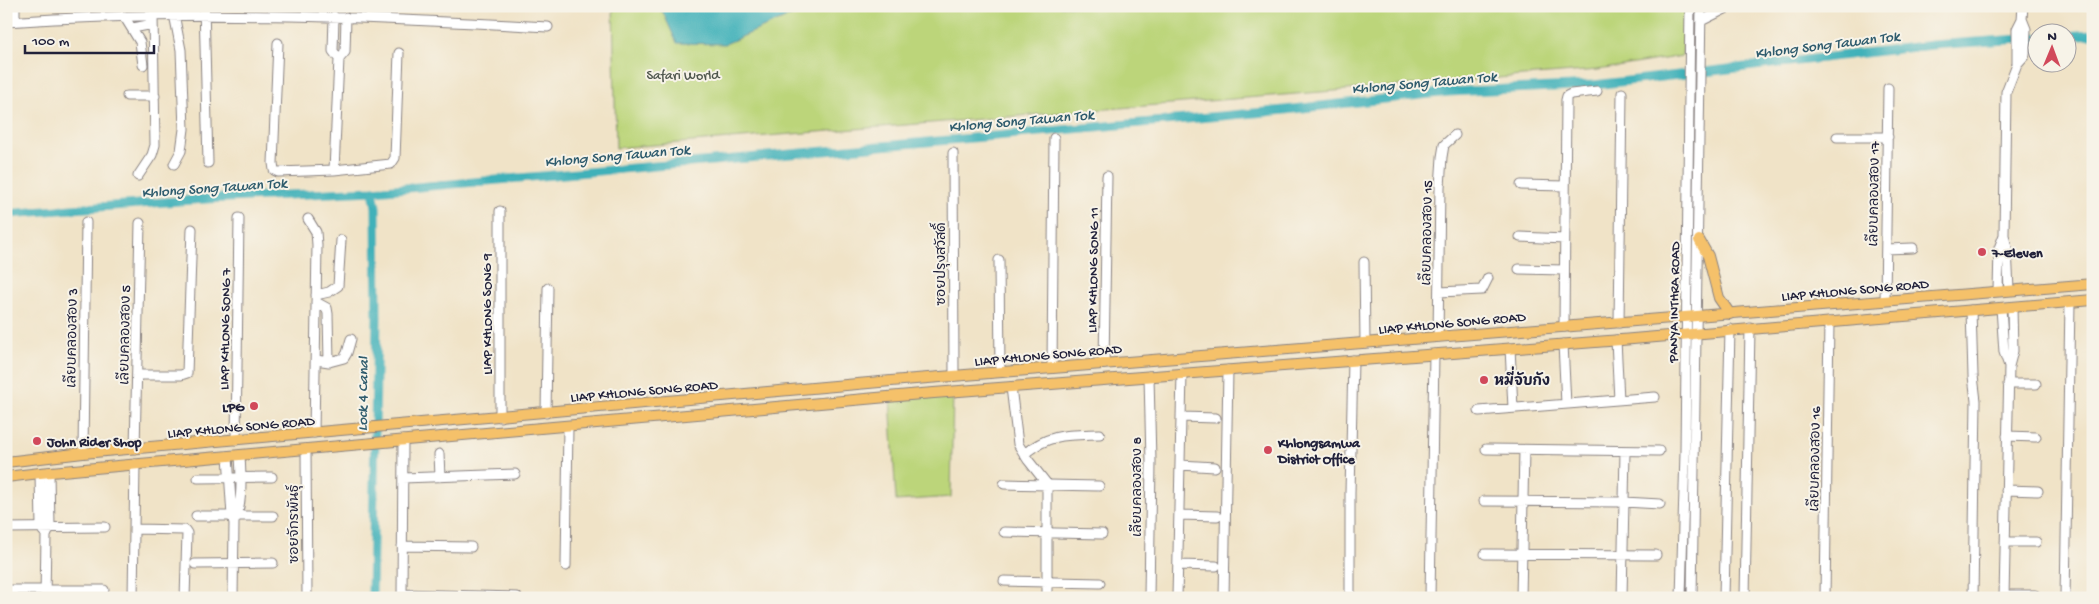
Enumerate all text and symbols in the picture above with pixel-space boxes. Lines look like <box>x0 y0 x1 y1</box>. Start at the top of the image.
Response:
scale bar <box>25 22 154 54</box>
north arrow <box>2026 22 2076 72</box>
water label: Khlong Song Tawan Tok <box>1754 28 1902 64</box>
text: N <box>2047 29 2057 46</box>
text: 100 m <box>31 33 70 51</box>
park label: Safari World <box>646 68 721 85</box>
water label: Khlong Song Tawan Tok <box>1351 69 1499 99</box>
water label: Khlong Song Tawan Tok <box>948 107 1096 137</box>
street label: เลียบคลองสอง 17 <box>1864 140 1885 247</box>
water label: Khlong Song Tawan Tok <box>544 142 692 172</box>
water label: Khlong Song Tawan Tok <box>141 175 289 203</box>
street label: เลียบคลองสอง 15 <box>1417 180 1438 286</box>
street label: LIAP KHLONG SONG 11 <box>1085 207 1104 333</box>
street label: ซอยปรุงสวัสดิ์ <box>929 222 951 306</box>
street label: PANYA INTHRA ROAD <box>1666 240 1685 364</box>
marker: 7-Eleven <box>1976 246 1988 258</box>
place label: 7-Eleven <box>1991 246 2043 263</box>
street label: LIAP KHLONG SONG 9 <box>480 253 497 375</box>
street label: LIAP KHLONG SONG 7 <box>217 267 236 390</box>
street label: LIAP KHLONG SONG ROAD <box>1781 277 1930 306</box>
street label: เลียบคลองสอง 5 <box>115 285 136 385</box>
street label: เลียบคลองสอง 3 <box>62 288 83 388</box>
street label: LIAP KHLONG SONG ROAD <box>1378 310 1527 339</box>
street label: LIAP KHLONG SONG ROAD <box>974 342 1123 371</box>
water label: Lock 4 Canal <box>354 355 374 431</box>
place label: หมี่จับกัง <box>1494 366 1550 391</box>
marker: หมี่จับกัง <box>1478 374 1490 386</box>
street label: LIAP KHLONG SONG ROAD <box>570 378 719 407</box>
place label: LPG <box>222 400 245 417</box>
marker: LPG <box>248 400 260 412</box>
street label: เลียบคลองสอง 16 <box>1805 405 1826 512</box>
street label: LIAP KHLONG SONG ROAD <box>167 414 316 443</box>
marker: John Rider Shop <box>31 435 43 447</box>
place label: John Rider Shop <box>46 435 142 452</box>
place label: Khlongsamwa District Office <box>1276 436 1361 469</box>
street label: เลียบคลองสอง 8 <box>1128 437 1147 537</box>
marker: Khlongsamwa District Office <box>1262 444 1274 456</box>
street label: ซอยจักรพันธุ์ <box>284 484 304 564</box>

